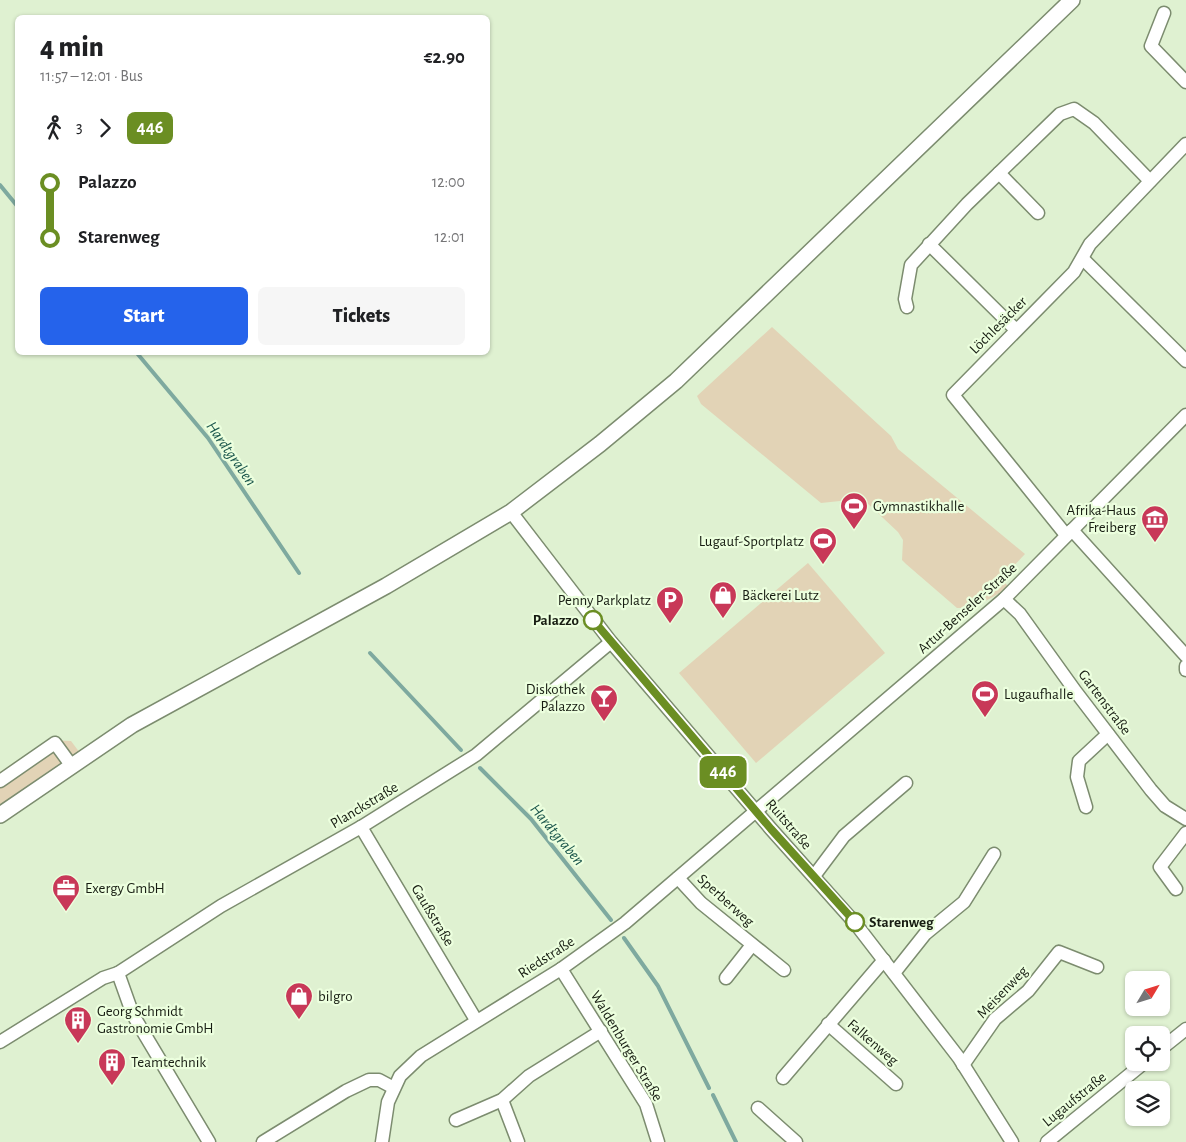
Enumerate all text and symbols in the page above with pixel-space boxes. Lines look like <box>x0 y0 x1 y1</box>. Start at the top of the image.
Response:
text: 4 min <box>40 34 104 62</box>
text: €2.90 <box>424 48 465 67</box>
text: 11:57 – 12:01 · Bus <box>40 68 143 84</box>
icon: walk <box>40 114 68 142</box>
icon: forward <box>91 114 119 142</box>
text: 3 <box>76 119 83 135</box>
text: 446 <box>137 119 163 137</box>
text: Palazzo <box>78 173 137 192</box>
text: 12:00 <box>432 174 465 190</box>
text: Starenweg <box>78 228 160 247</box>
text: 12:01 <box>435 229 465 245</box>
button: Start <box>40 287 248 345</box>
button: Tickets <box>258 287 465 345</box>
street label: Löchlesäcker <box>967 294 1030 357</box>
water label: Hardtgraben <box>203 418 259 489</box>
sports icon: Gymnastikhalle <box>839 491 869 530</box>
place label: Gymnastikhalle <box>873 499 965 514</box>
place label: Afrika-Haus Freiberg <box>1067 503 1137 535</box>
museum icon: Afrika-Haus Freiberg <box>1140 504 1170 543</box>
sports icon: Lugauf-Sportplatz <box>808 526 838 565</box>
place label: Lugauf-Sportplatz <box>699 534 804 549</box>
street label: Artur-Benseler-Straße <box>915 560 1020 657</box>
shop icon: Bäckerei Lutz <box>708 580 738 619</box>
parking icon: Penny Parkplatz <box>655 585 685 624</box>
place label: Bäckerei Lutz <box>742 588 819 603</box>
place label: Penny Parkplatz <box>558 593 651 608</box>
marker: Palazzo <box>583 610 603 630</box>
place label: Palazzo <box>533 613 579 628</box>
street label: Gartenstraße <box>1075 667 1134 738</box>
sports icon: Lugaufhalle <box>970 679 1000 718</box>
place label: Diskothek Palazzo <box>526 682 585 714</box>
bar icon: Diskothek Palazzo <box>589 683 619 722</box>
place label: Lugaufhalle <box>1004 687 1073 702</box>
line badge: 446 <box>694 756 752 788</box>
text: 446 <box>710 763 736 781</box>
street label: Planckstraße <box>328 779 401 831</box>
street label: Ruitstraße <box>763 796 814 852</box>
water label: Hardtgraben <box>527 801 587 868</box>
street label: Sperberweg <box>695 871 757 930</box>
office icon: Exergy GmbH <box>51 873 81 912</box>
place label: Exergy GmbH <box>85 881 165 896</box>
street label: Gaußstraße <box>408 882 457 949</box>
marker: Starenweg <box>845 912 865 932</box>
place label: Starenweg <box>869 915 934 930</box>
street label: Riedstraße <box>515 934 577 981</box>
street label: Meisenweg <box>974 963 1031 1021</box>
north arrow <box>1125 971 1170 1016</box>
map controls <box>1125 971 1170 1126</box>
shop icon: bilgro <box>284 981 314 1020</box>
street label: Waldenburger Straße <box>588 988 665 1104</box>
place label: bilgro <box>318 989 353 1004</box>
place label: Georg Schmidt Gastronomie GmbH <box>97 1004 214 1036</box>
building icon: Georg Schmidt Gastronomie GmbH <box>63 1005 93 1044</box>
street label: Falkenweg <box>844 1016 901 1069</box>
button: locate <box>1125 1026 1170 1071</box>
building icon: Teamtechnik <box>97 1047 127 1086</box>
place label: Teamtechnik <box>131 1055 206 1070</box>
street label: Lugaufstraße <box>1040 1069 1109 1129</box>
button: layers <box>1125 1081 1170 1126</box>

